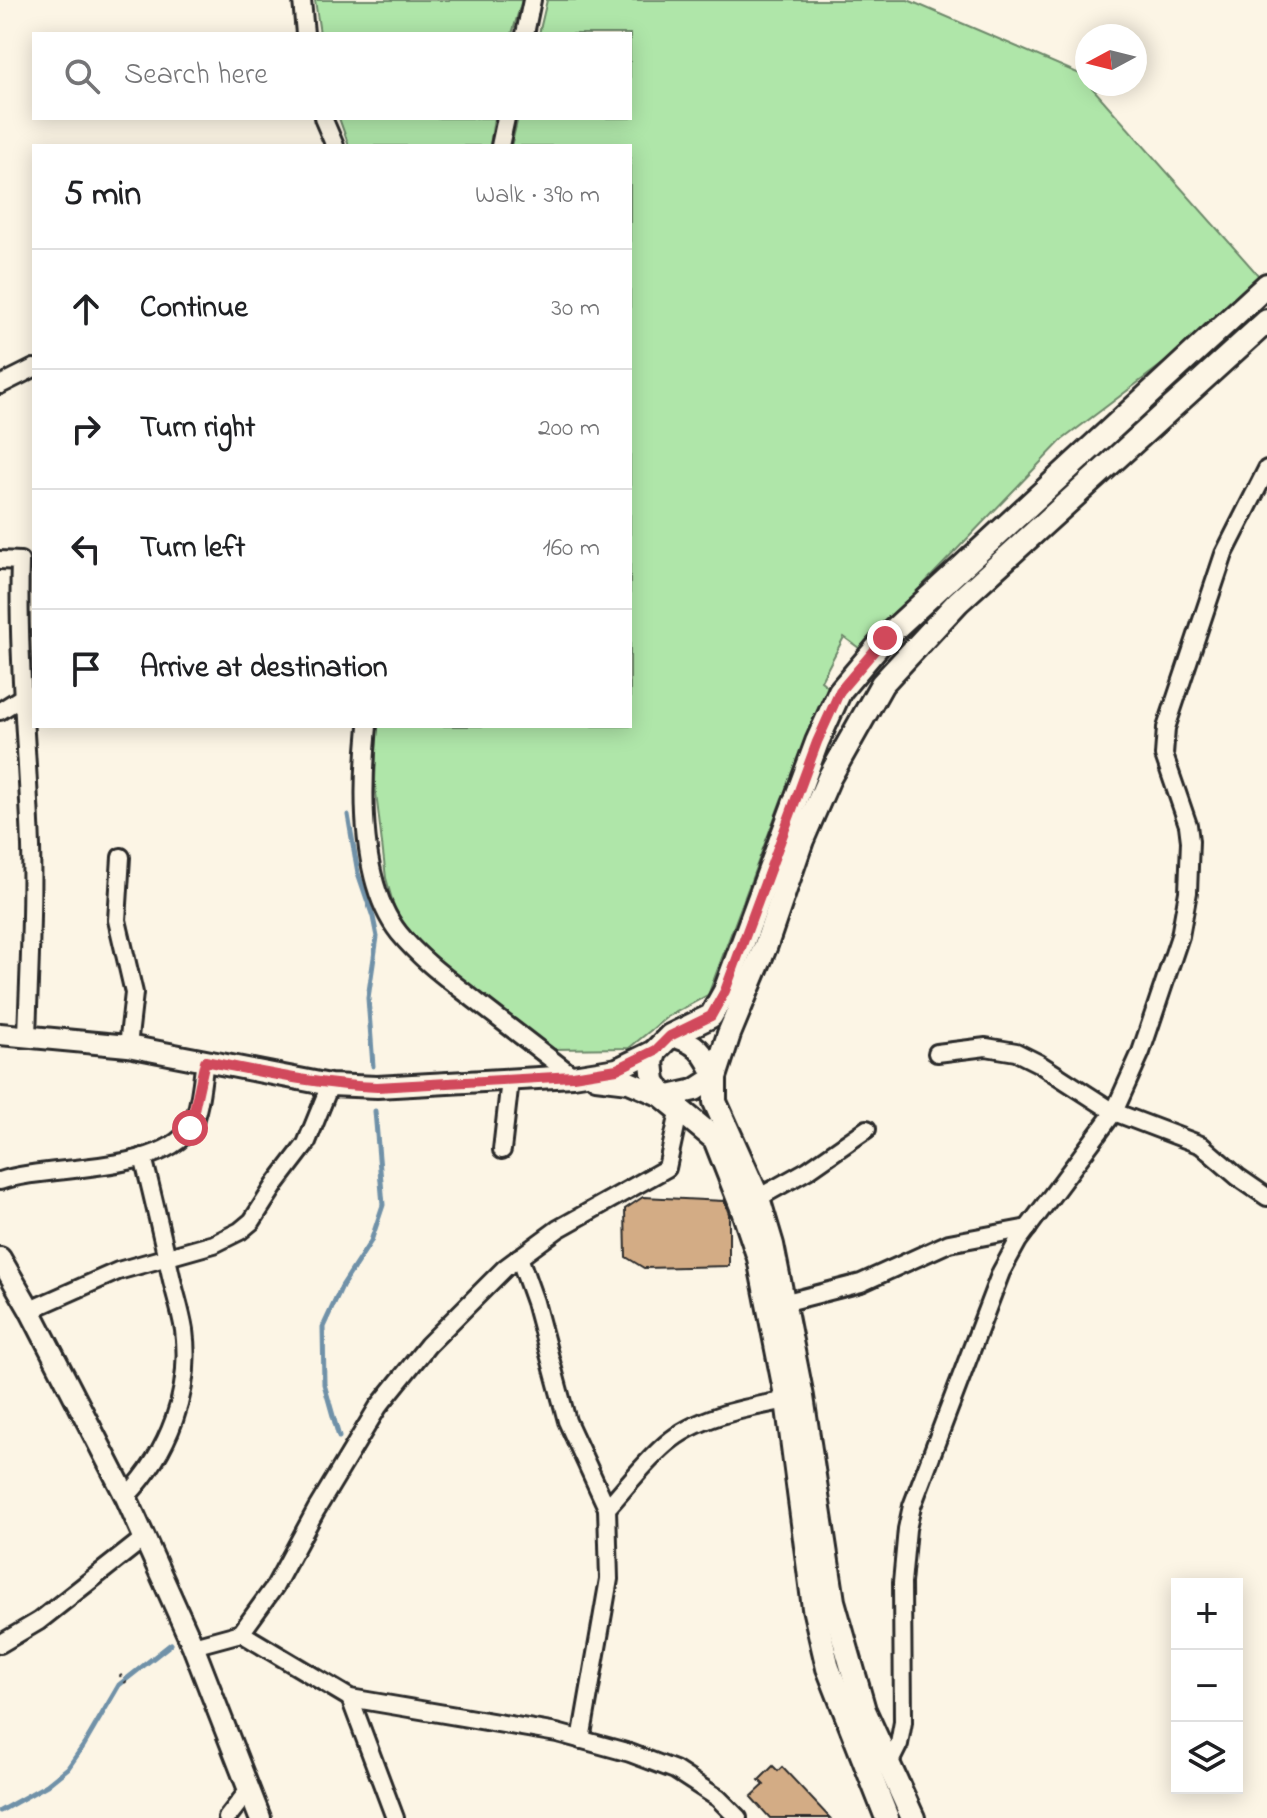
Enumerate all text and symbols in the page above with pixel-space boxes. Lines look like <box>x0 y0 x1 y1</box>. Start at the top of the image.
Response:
north arrow <box>1075 24 1147 96</box>
search box <box>32 32 632 120</box>
icon: search <box>60 54 104 98</box>
text: Search here <box>124 54 268 98</box>
text: 5 min <box>64 171 141 221</box>
text: Walk · 390 m <box>475 177 600 215</box>
icon: ahead <box>64 287 108 331</box>
text: Continue <box>140 287 248 331</box>
text: 30 m <box>551 290 600 328</box>
icon: right <box>64 407 108 451</box>
text: Turn right <box>140 407 255 451</box>
text: 200 m <box>538 410 600 448</box>
icon: left <box>64 527 108 571</box>
text: Turn left <box>140 527 245 571</box>
text: 160 m <box>542 530 600 568</box>
route end <box>867 620 903 656</box>
icon: arrive <box>64 647 108 691</box>
text: Arrive at destination <box>140 647 388 691</box>
route start <box>172 1110 208 1146</box>
map controls <box>1171 1578 1243 1794</box>
button: + <box>1171 1578 1243 1650</box>
button: − <box>1171 1650 1243 1722</box>
button: layers <box>1171 1722 1243 1794</box>

